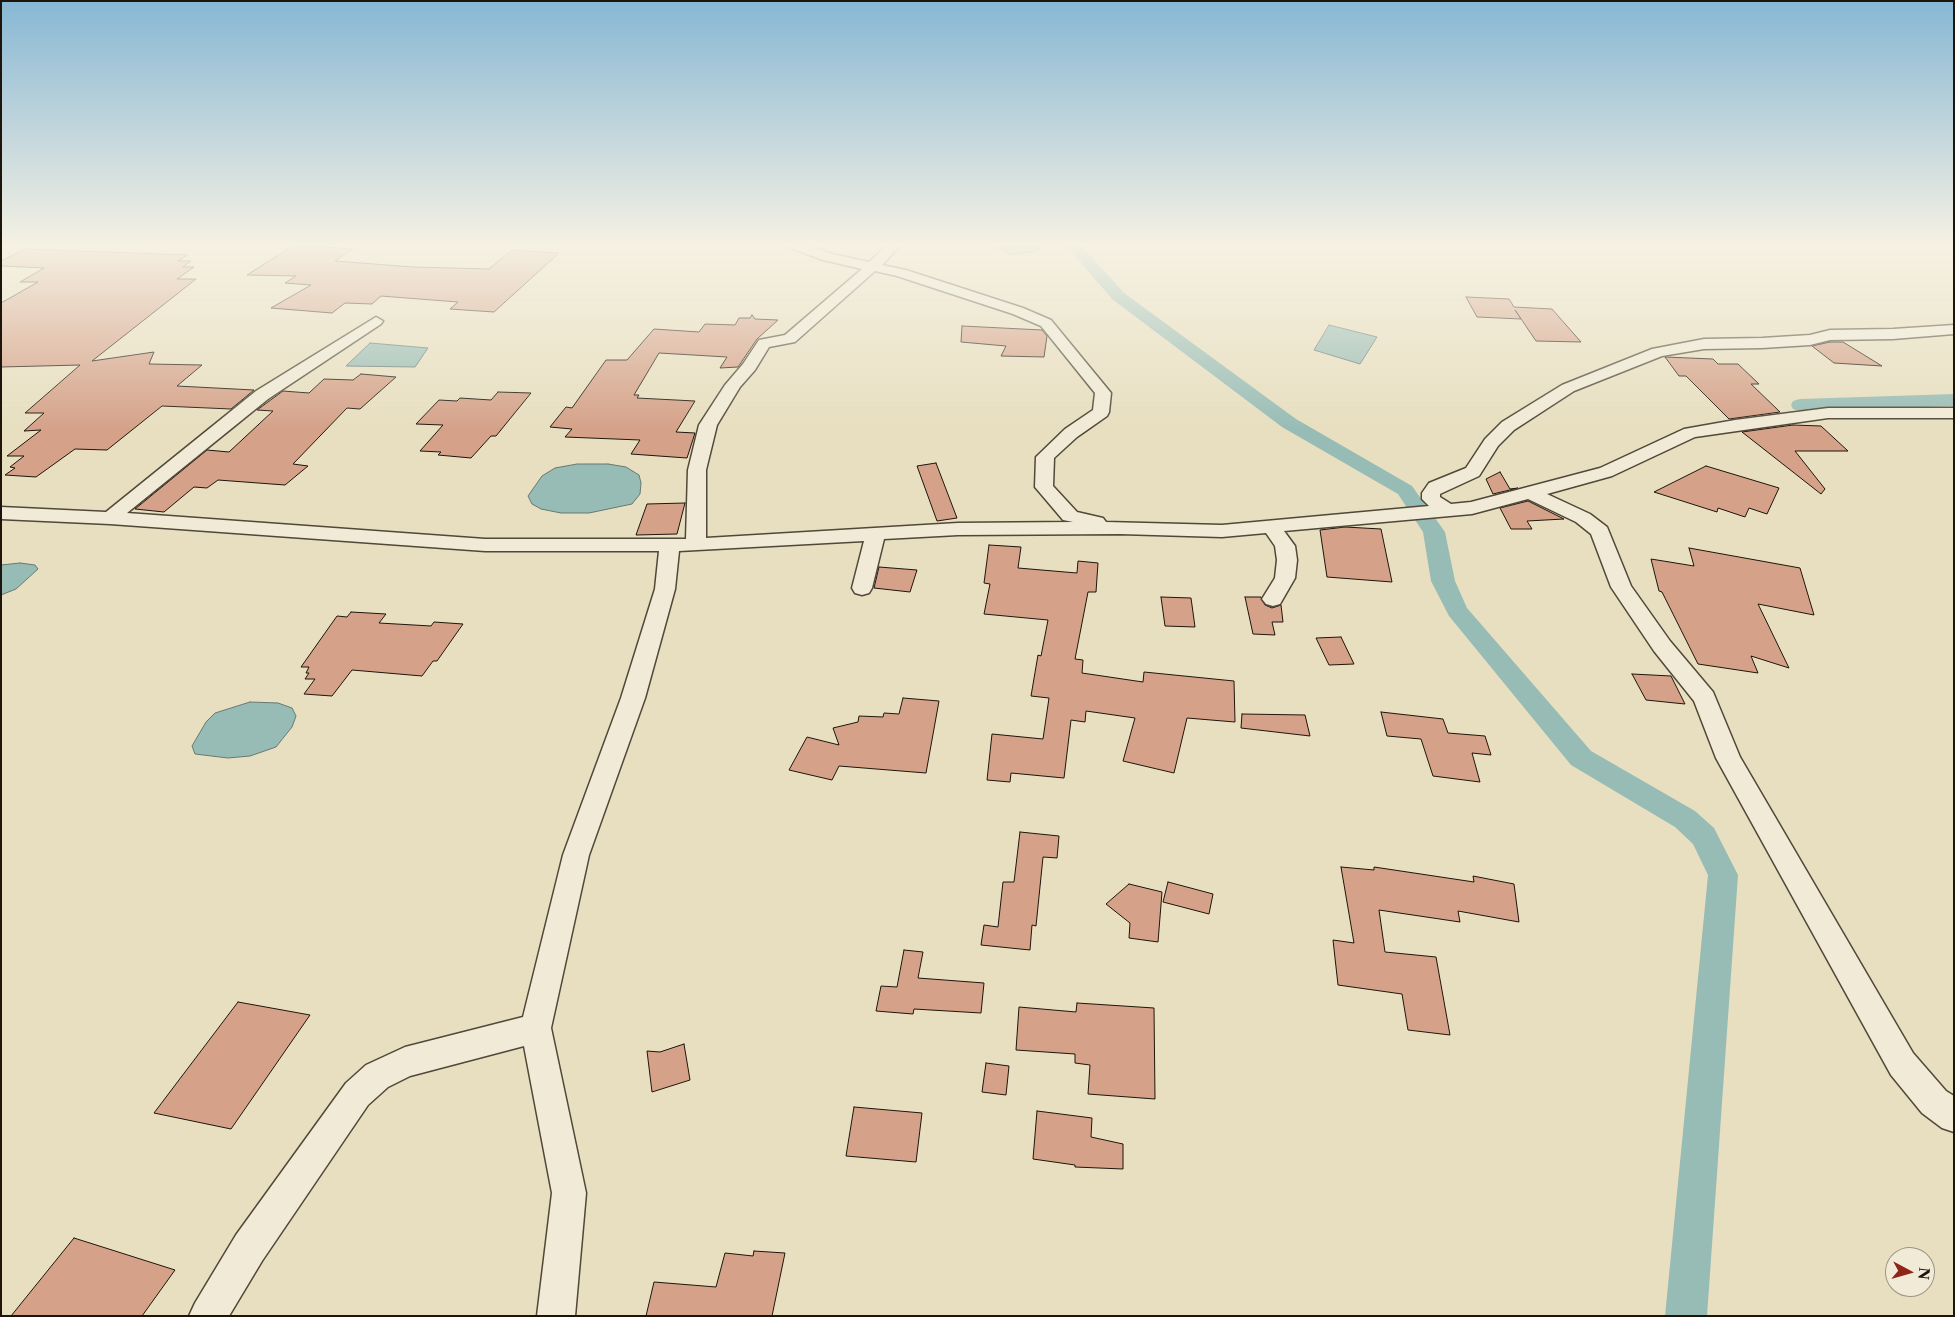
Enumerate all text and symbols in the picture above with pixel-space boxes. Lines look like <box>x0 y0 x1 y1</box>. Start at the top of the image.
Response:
north arrow <box>1885 1247 1935 1297</box>
text: N <box>1914 1266 1934 1280</box>

